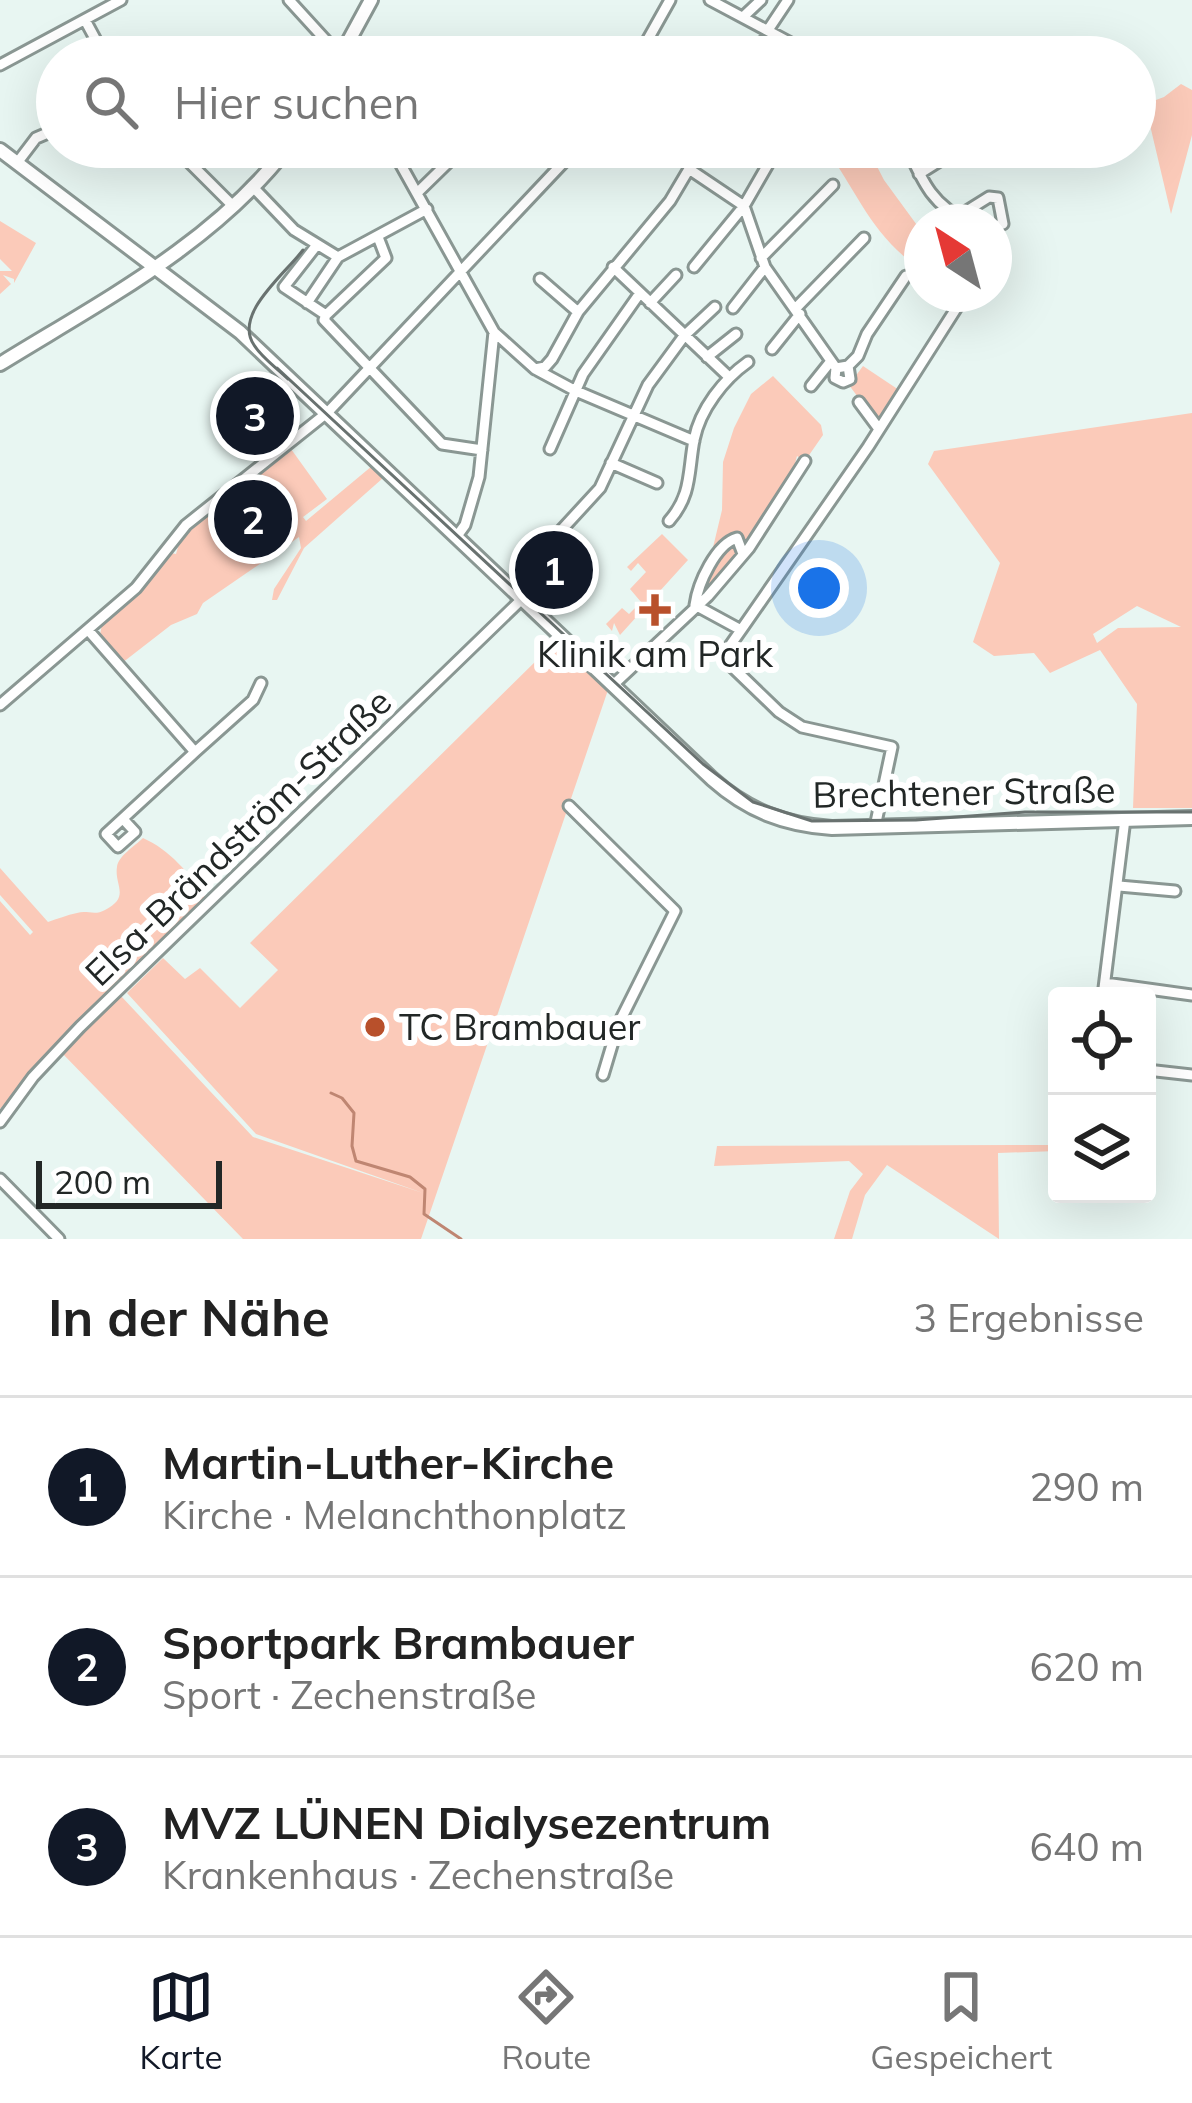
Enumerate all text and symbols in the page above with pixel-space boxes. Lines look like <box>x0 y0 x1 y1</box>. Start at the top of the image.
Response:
search box <box>36 36 1156 168</box>
icon: search <box>78 69 144 135</box>
text: Hier suchen <box>174 74 420 130</box>
north arrow <box>904 204 1012 312</box>
pin: 3 <box>216 371 294 461</box>
pin: 2 <box>214 474 292 564</box>
pin: 1 <box>515 525 593 615</box>
your location <box>789 558 849 618</box>
marker: Klinik am Park <box>639 594 671 626</box>
place label: Klinik am Park <box>537 631 773 676</box>
street label: Elsa-Brändström-Straße <box>75 679 400 995</box>
street label: Brechtener Straße <box>812 766 1116 817</box>
map controls <box>1048 987 1156 1203</box>
button: locate <box>1048 987 1156 1095</box>
place label: TC Brambauer <box>399 1004 640 1049</box>
marker: TC Brambauer <box>362 1014 388 1040</box>
button: layers <box>1048 1095 1156 1203</box>
scale bar <box>36 1155 222 1208</box>
text: 200 m <box>54 1161 151 1202</box>
text: In der Nähe <box>48 1285 330 1349</box>
text: 3 Ergebnisse <box>913 1293 1144 1342</box>
text: Martin-Luther-Kirche <box>162 1434 614 1490</box>
text: 1 <box>75 1462 99 1511</box>
text: 290 m <box>1029 1462 1144 1511</box>
text: Kirche · Melanchthonplatz <box>162 1490 627 1539</box>
text: Sportpark Brambauer <box>162 1614 634 1670</box>
text: 2 <box>75 1642 99 1691</box>
text: 620 m <box>1029 1642 1144 1691</box>
text: Sport · Zechenstraße <box>162 1670 536 1719</box>
text: MVZ LÜNEN Dialysezentrum <box>162 1794 771 1850</box>
text: 3 <box>75 1822 99 1871</box>
text: 640 m <box>1029 1822 1144 1871</box>
text: Krankenhaus · Zechenstraße <box>162 1850 674 1899</box>
tab: Karte <box>140 1964 222 2077</box>
tab: Route <box>502 1964 591 2077</box>
tab: Gespeichert <box>870 1964 1052 2077</box>

